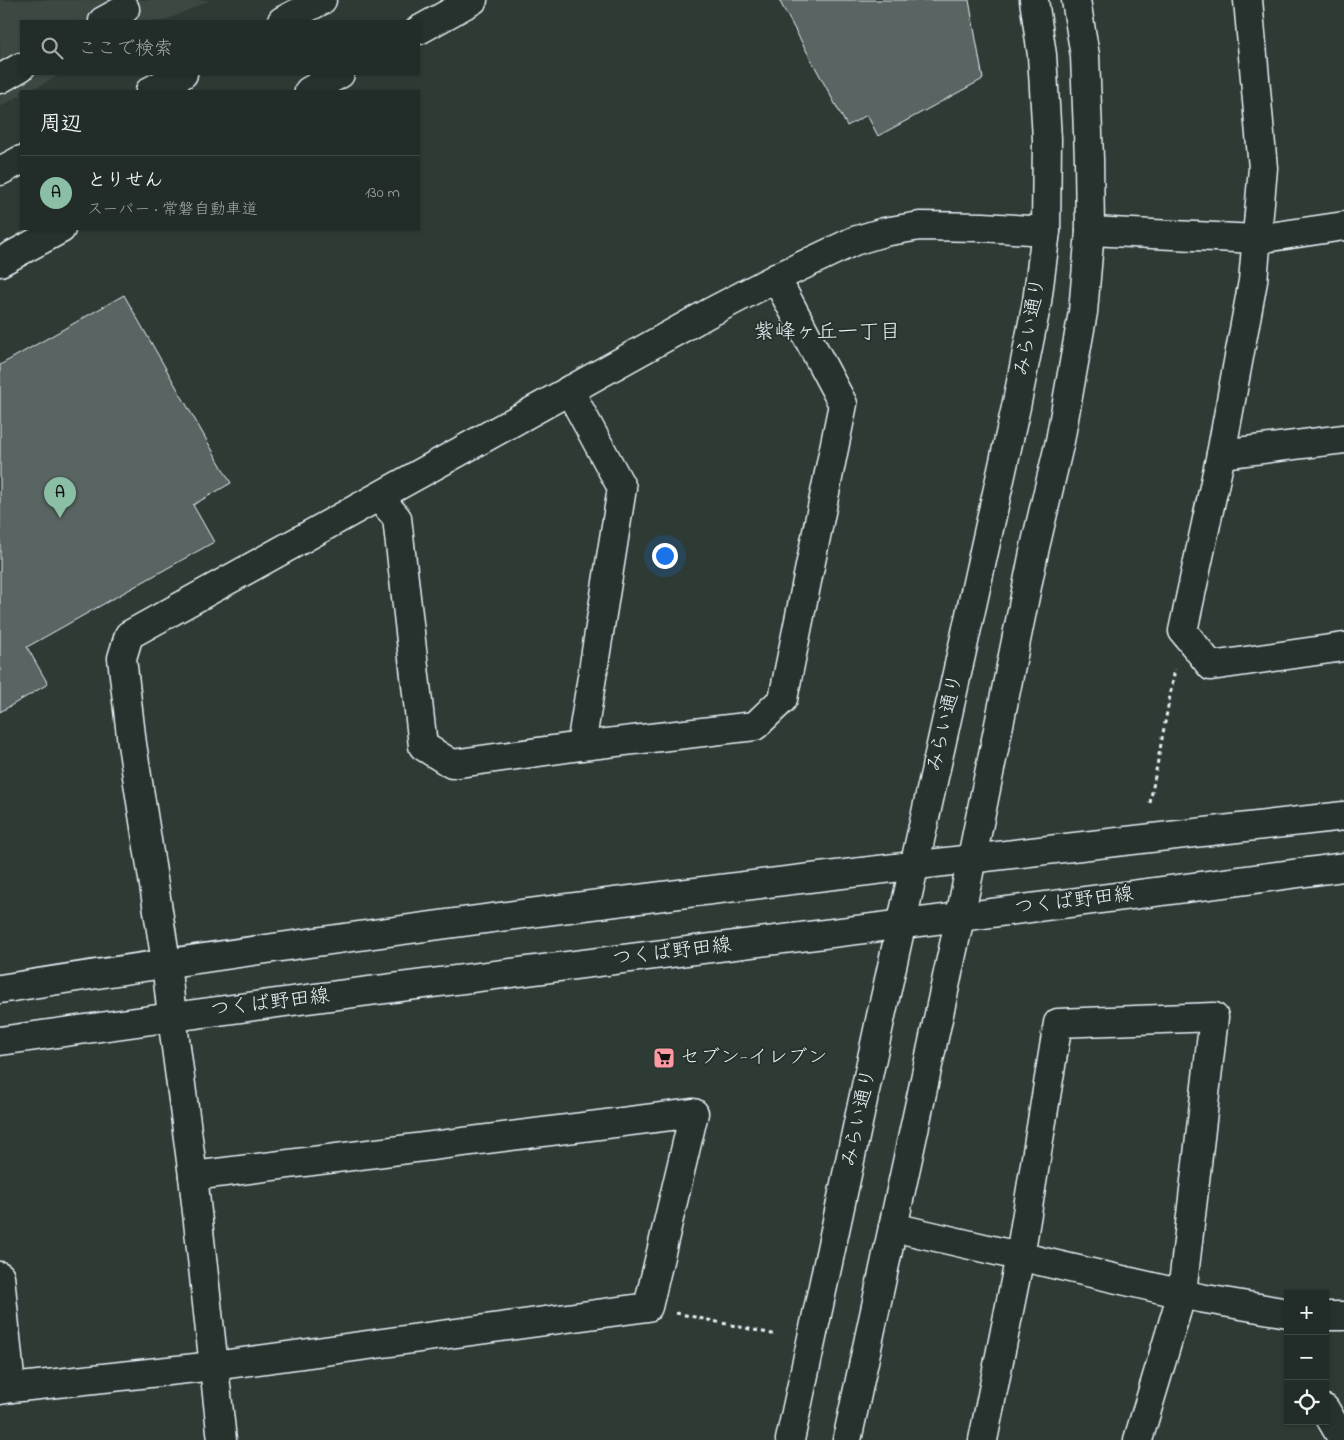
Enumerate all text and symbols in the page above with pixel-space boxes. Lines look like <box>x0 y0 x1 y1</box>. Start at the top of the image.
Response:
search box <box>20 20 420 75</box>
icon: search <box>38 34 66 62</box>
text: ここで検索 <box>78 36 173 63</box>
text: 周辺 <box>40 110 82 140</box>
text: とりせん <box>87 168 163 195</box>
text: A <box>51 181 61 205</box>
text: 130 m <box>365 181 400 205</box>
text: スーパー · 常磐自動車道 <box>87 198 258 222</box>
street label: みらい通り <box>1008 275 1054 379</box>
district label: 紫峰ヶ丘一丁目 <box>754 318 901 348</box>
pin: A <box>44 477 76 518</box>
your location <box>652 543 678 569</box>
street label: みらい通り <box>921 671 971 775</box>
street label: つくば野田線 <box>1013 880 1135 924</box>
street label: つくば野田線 <box>611 931 733 975</box>
street label: つくば野田線 <box>209 982 331 1026</box>
place label: セブン-イレブン <box>680 1044 828 1073</box>
supermarket icon: セブン-イレブン <box>652 1046 676 1070</box>
street label: みらい通り <box>835 1066 885 1170</box>
map controls <box>1284 1290 1329 1425</box>
button: + <box>1284 1290 1329 1335</box>
button: − <box>1284 1335 1329 1380</box>
button: locate <box>1284 1380 1329 1425</box>

